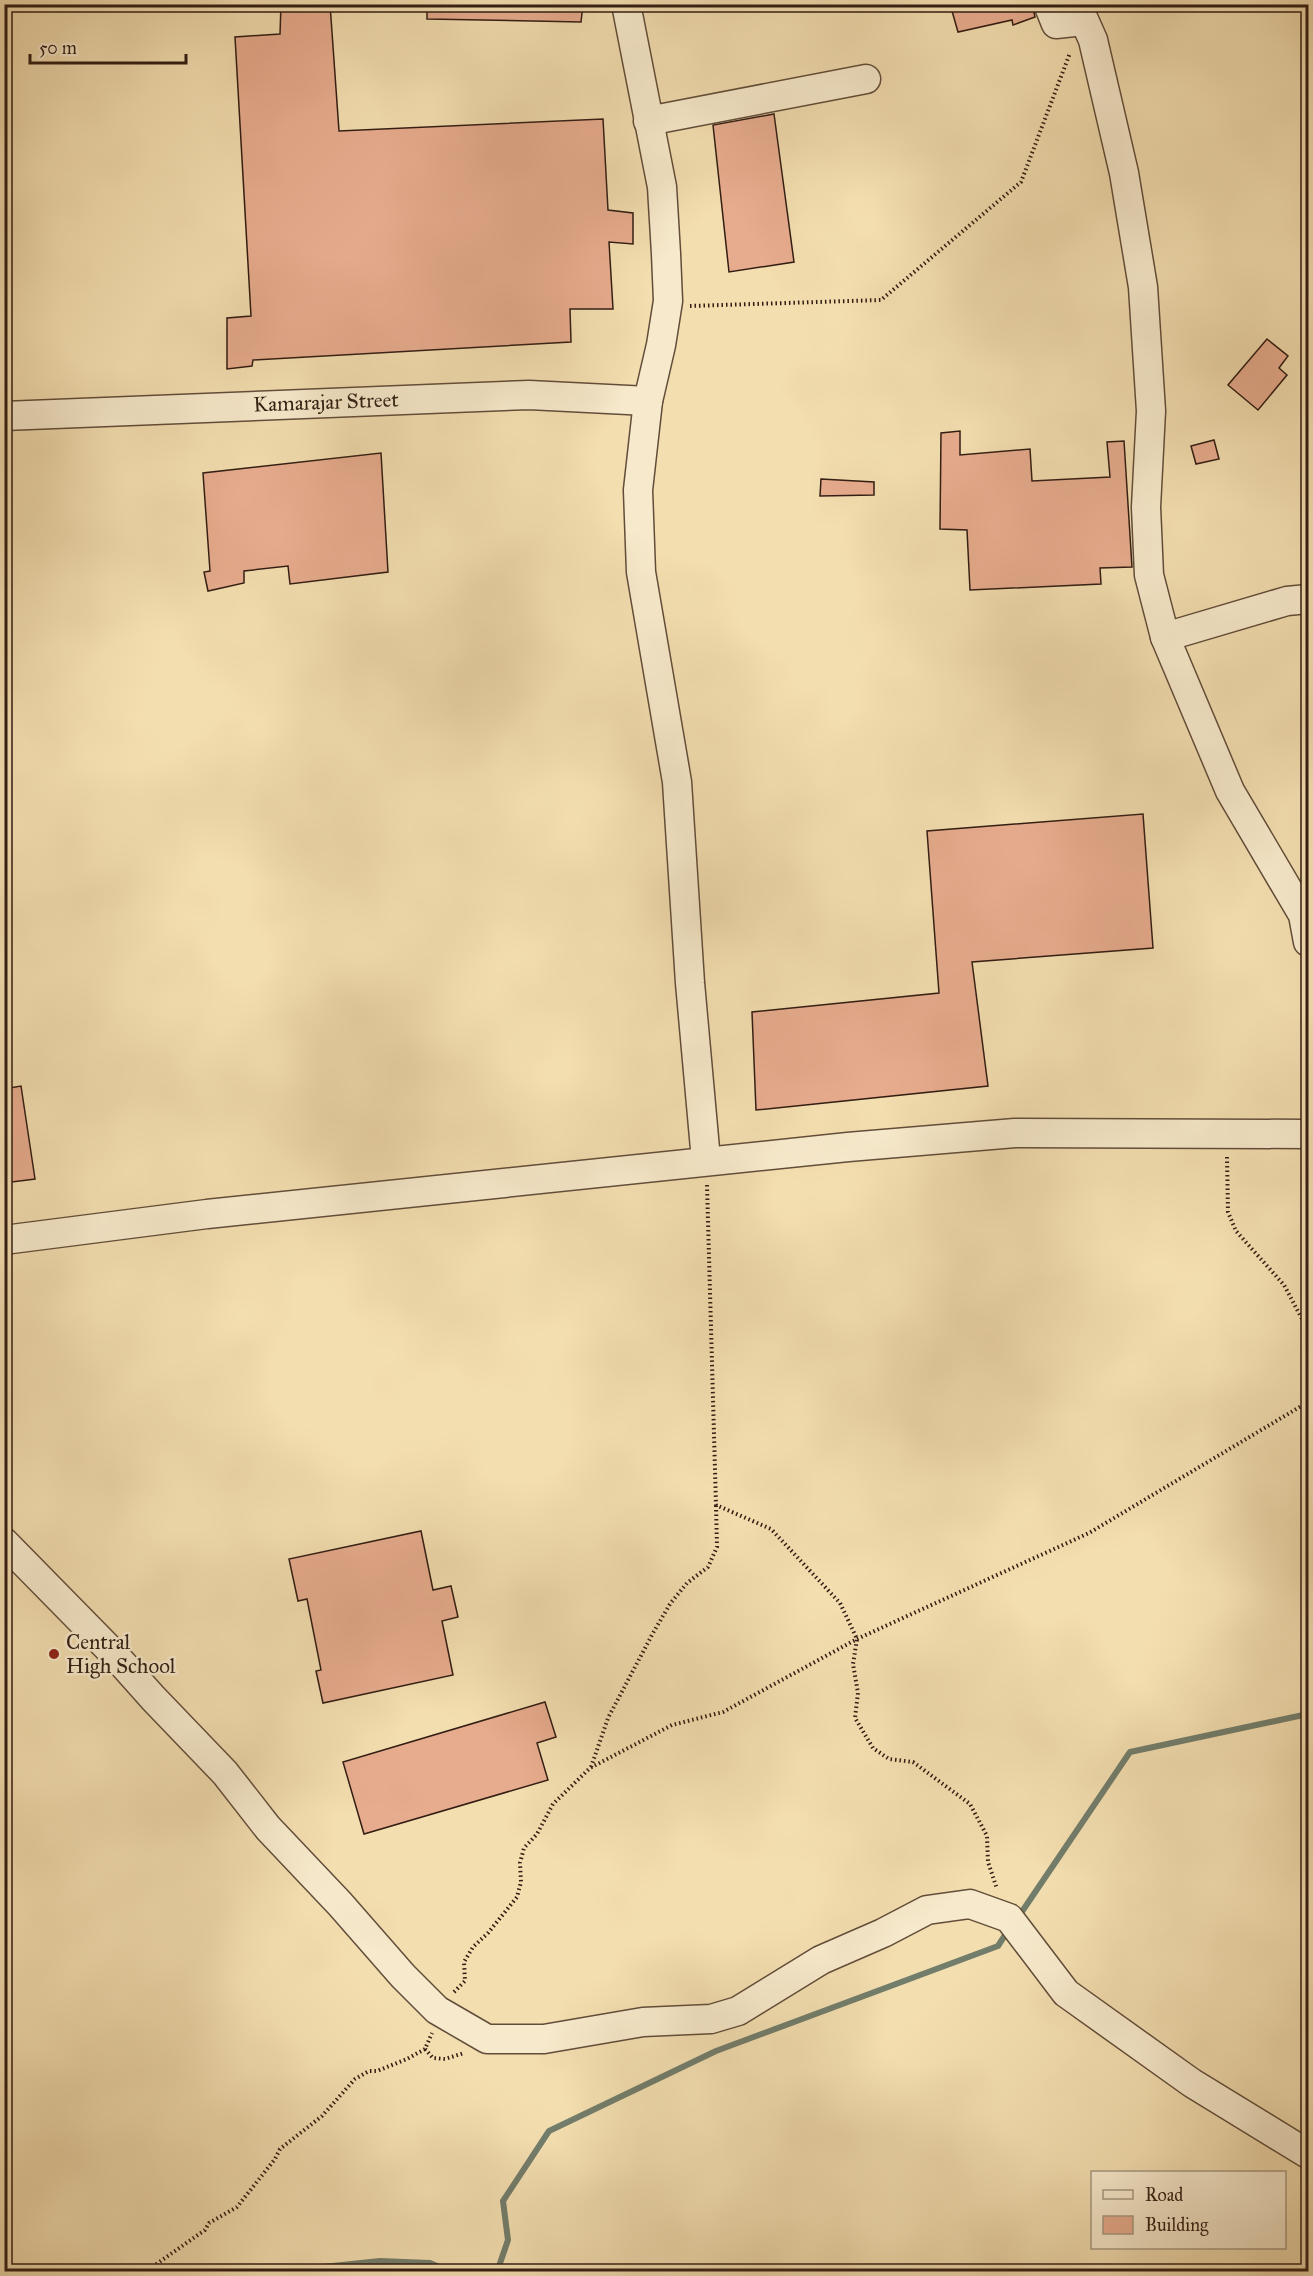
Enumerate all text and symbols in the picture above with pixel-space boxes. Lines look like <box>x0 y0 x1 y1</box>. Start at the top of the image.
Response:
scale bar <box>30 27 186 65</box>
text: 50 m <box>39 37 77 59</box>
street label: Kamarajar Street <box>253 386 400 418</box>
place label: Central High School <box>66 1629 176 1679</box>
marker: Central High School <box>47 1647 61 1661</box>
legend <box>1091 2171 1286 2249</box>
text: Road <box>1145 2184 1183 2206</box>
text: Building <box>1145 2214 1209 2237</box>

